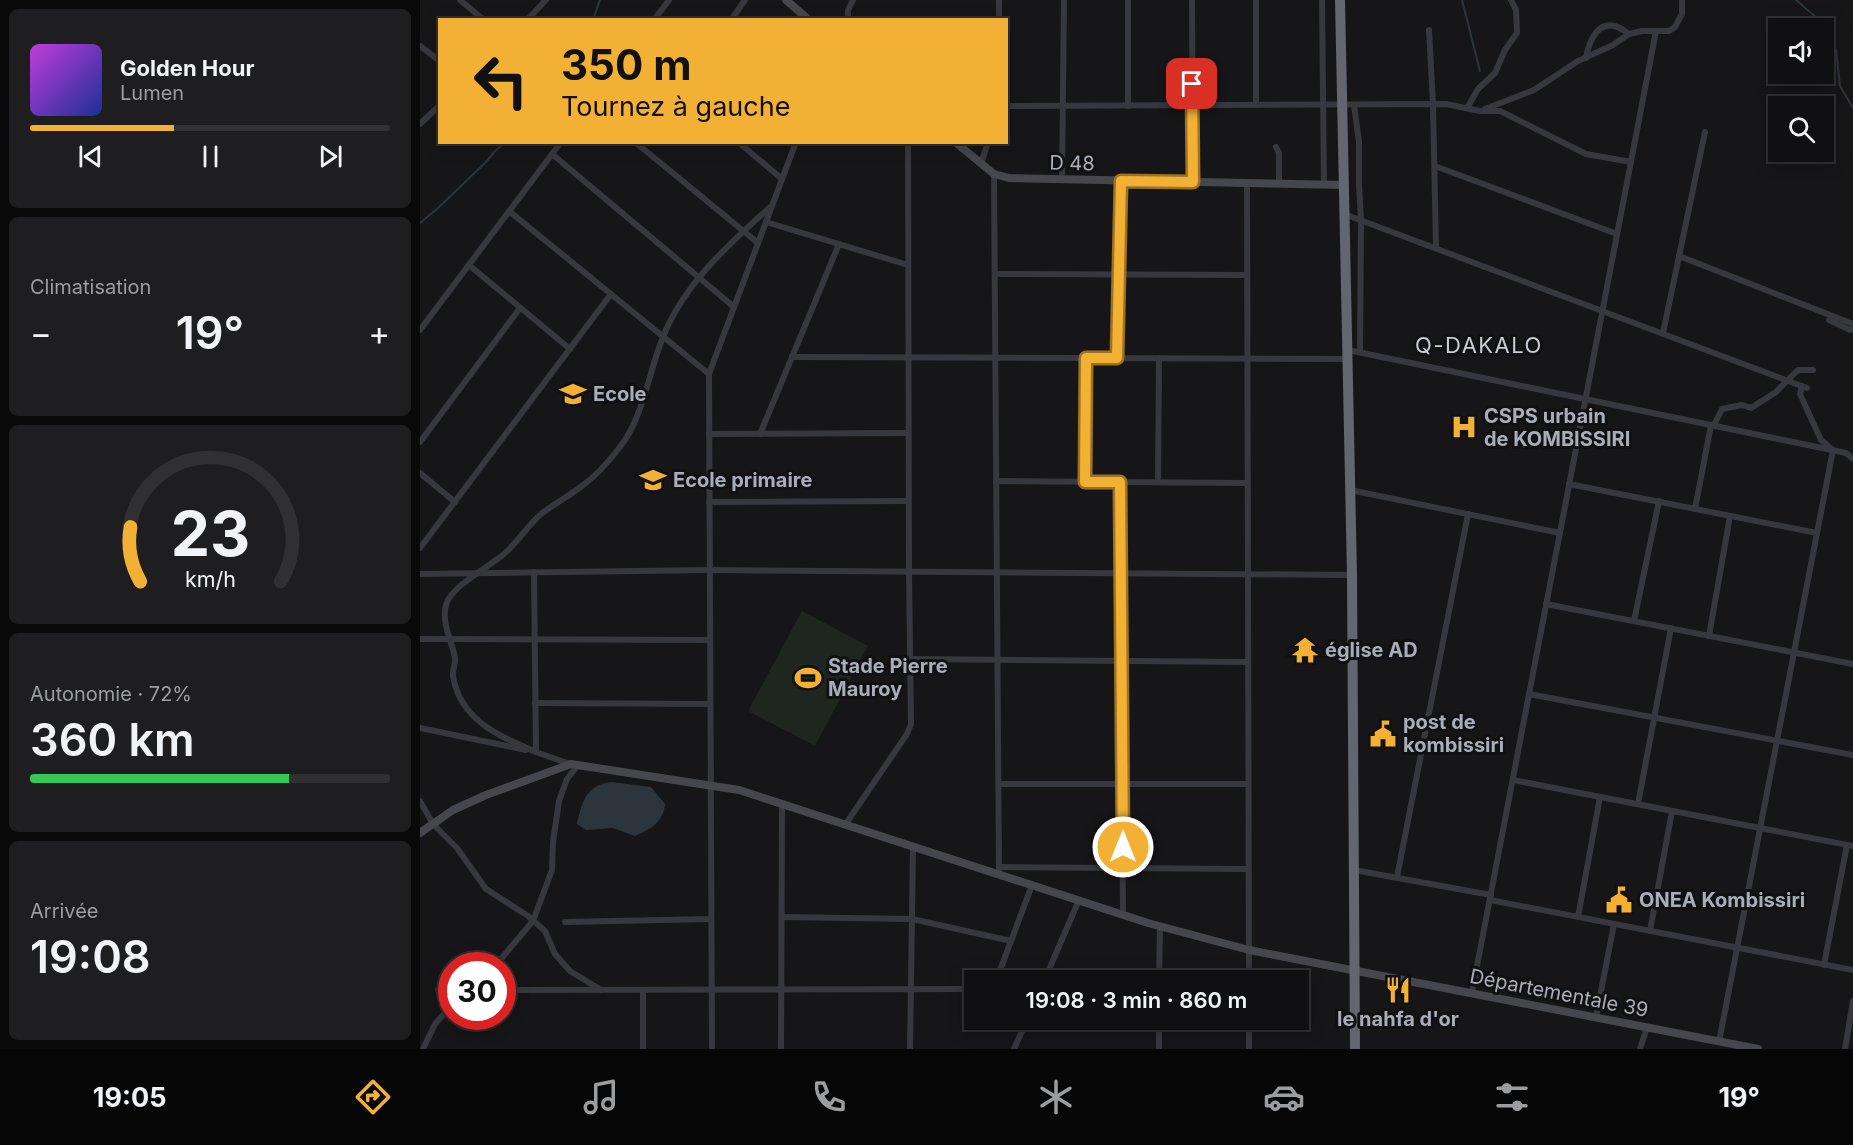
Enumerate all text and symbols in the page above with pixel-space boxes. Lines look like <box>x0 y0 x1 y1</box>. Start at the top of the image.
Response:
map controls <box>1768 18 1834 162</box>
button: sound <box>1768 18 1834 84</box>
text: 350 m <box>561 39 692 90</box>
icon: left <box>462 42 540 120</box>
text: Golden Hour <box>120 55 254 81</box>
pin <box>1166 58 1217 109</box>
icon: arrive <box>1175 67 1208 100</box>
text: Lumen <box>120 81 184 105</box>
text: Tournez à gauche <box>561 90 790 123</box>
button: search <box>1768 96 1834 162</box>
icon: previous <box>74 140 107 173</box>
icon: pause <box>194 140 227 173</box>
icon: next <box>314 140 347 173</box>
street label: D 48 <box>1049 151 1095 175</box>
text: Climatisation <box>30 275 151 299</box>
text: 19° <box>176 305 244 360</box>
text: − <box>30 313 52 353</box>
text: + <box>368 313 390 353</box>
district label: Q-DAKALO <box>1415 332 1543 358</box>
school or university icon: Ecole <box>558 379 588 409</box>
place label: Ecole <box>593 382 647 406</box>
place label: CSPS urbain de KOMBISSIRI <box>1484 404 1630 451</box>
hospital icon: CSPS urbain de KOMBISSIRI <box>1449 412 1479 442</box>
school or university icon: Ecole primaire <box>638 465 668 495</box>
place label: Ecole primaire <box>673 468 813 492</box>
text: 23 <box>170 496 250 571</box>
text: km/h <box>185 566 235 592</box>
temple icon: église AD <box>1290 635 1320 665</box>
place label: église AD <box>1325 638 1418 662</box>
place label: Stade Pierre Mauroy <box>828 654 948 701</box>
sports icon: Stade Pierre Mauroy <box>793 663 823 693</box>
text: Autonomie · 72% <box>30 682 192 706</box>
place label: post de kombissiri <box>1403 710 1504 757</box>
text: 360 km <box>30 712 195 767</box>
public building icon: post de kombissiri <box>1368 719 1398 749</box>
position arrow <box>1091 815 1155 879</box>
public building icon: ONEA Kombissiri <box>1604 885 1634 915</box>
place label: ONEA Kombissiri <box>1639 888 1805 912</box>
text: Arrivée <box>30 899 99 923</box>
text: 19:08 <box>30 929 151 984</box>
speed limit sign: 30 <box>438 952 516 1030</box>
street label: Départementale 39 <box>1468 964 1650 1022</box>
restaurant icon: le nahfa d'or <box>1383 975 1413 1005</box>
text: 19:08 · 3 min · 860 m <box>1026 987 1247 1013</box>
place label: le nahfa d'or <box>1337 1007 1459 1031</box>
icon: directions <box>352 1076 394 1118</box>
icon: music <box>580 1076 622 1118</box>
icon: phone <box>808 1076 850 1118</box>
icon: climate <box>1035 1076 1077 1118</box>
icon: car <box>1263 1076 1305 1118</box>
icon: filters <box>1491 1076 1533 1118</box>
text: 19:05 <box>93 1081 167 1114</box>
text: 19° <box>1718 1081 1760 1114</box>

